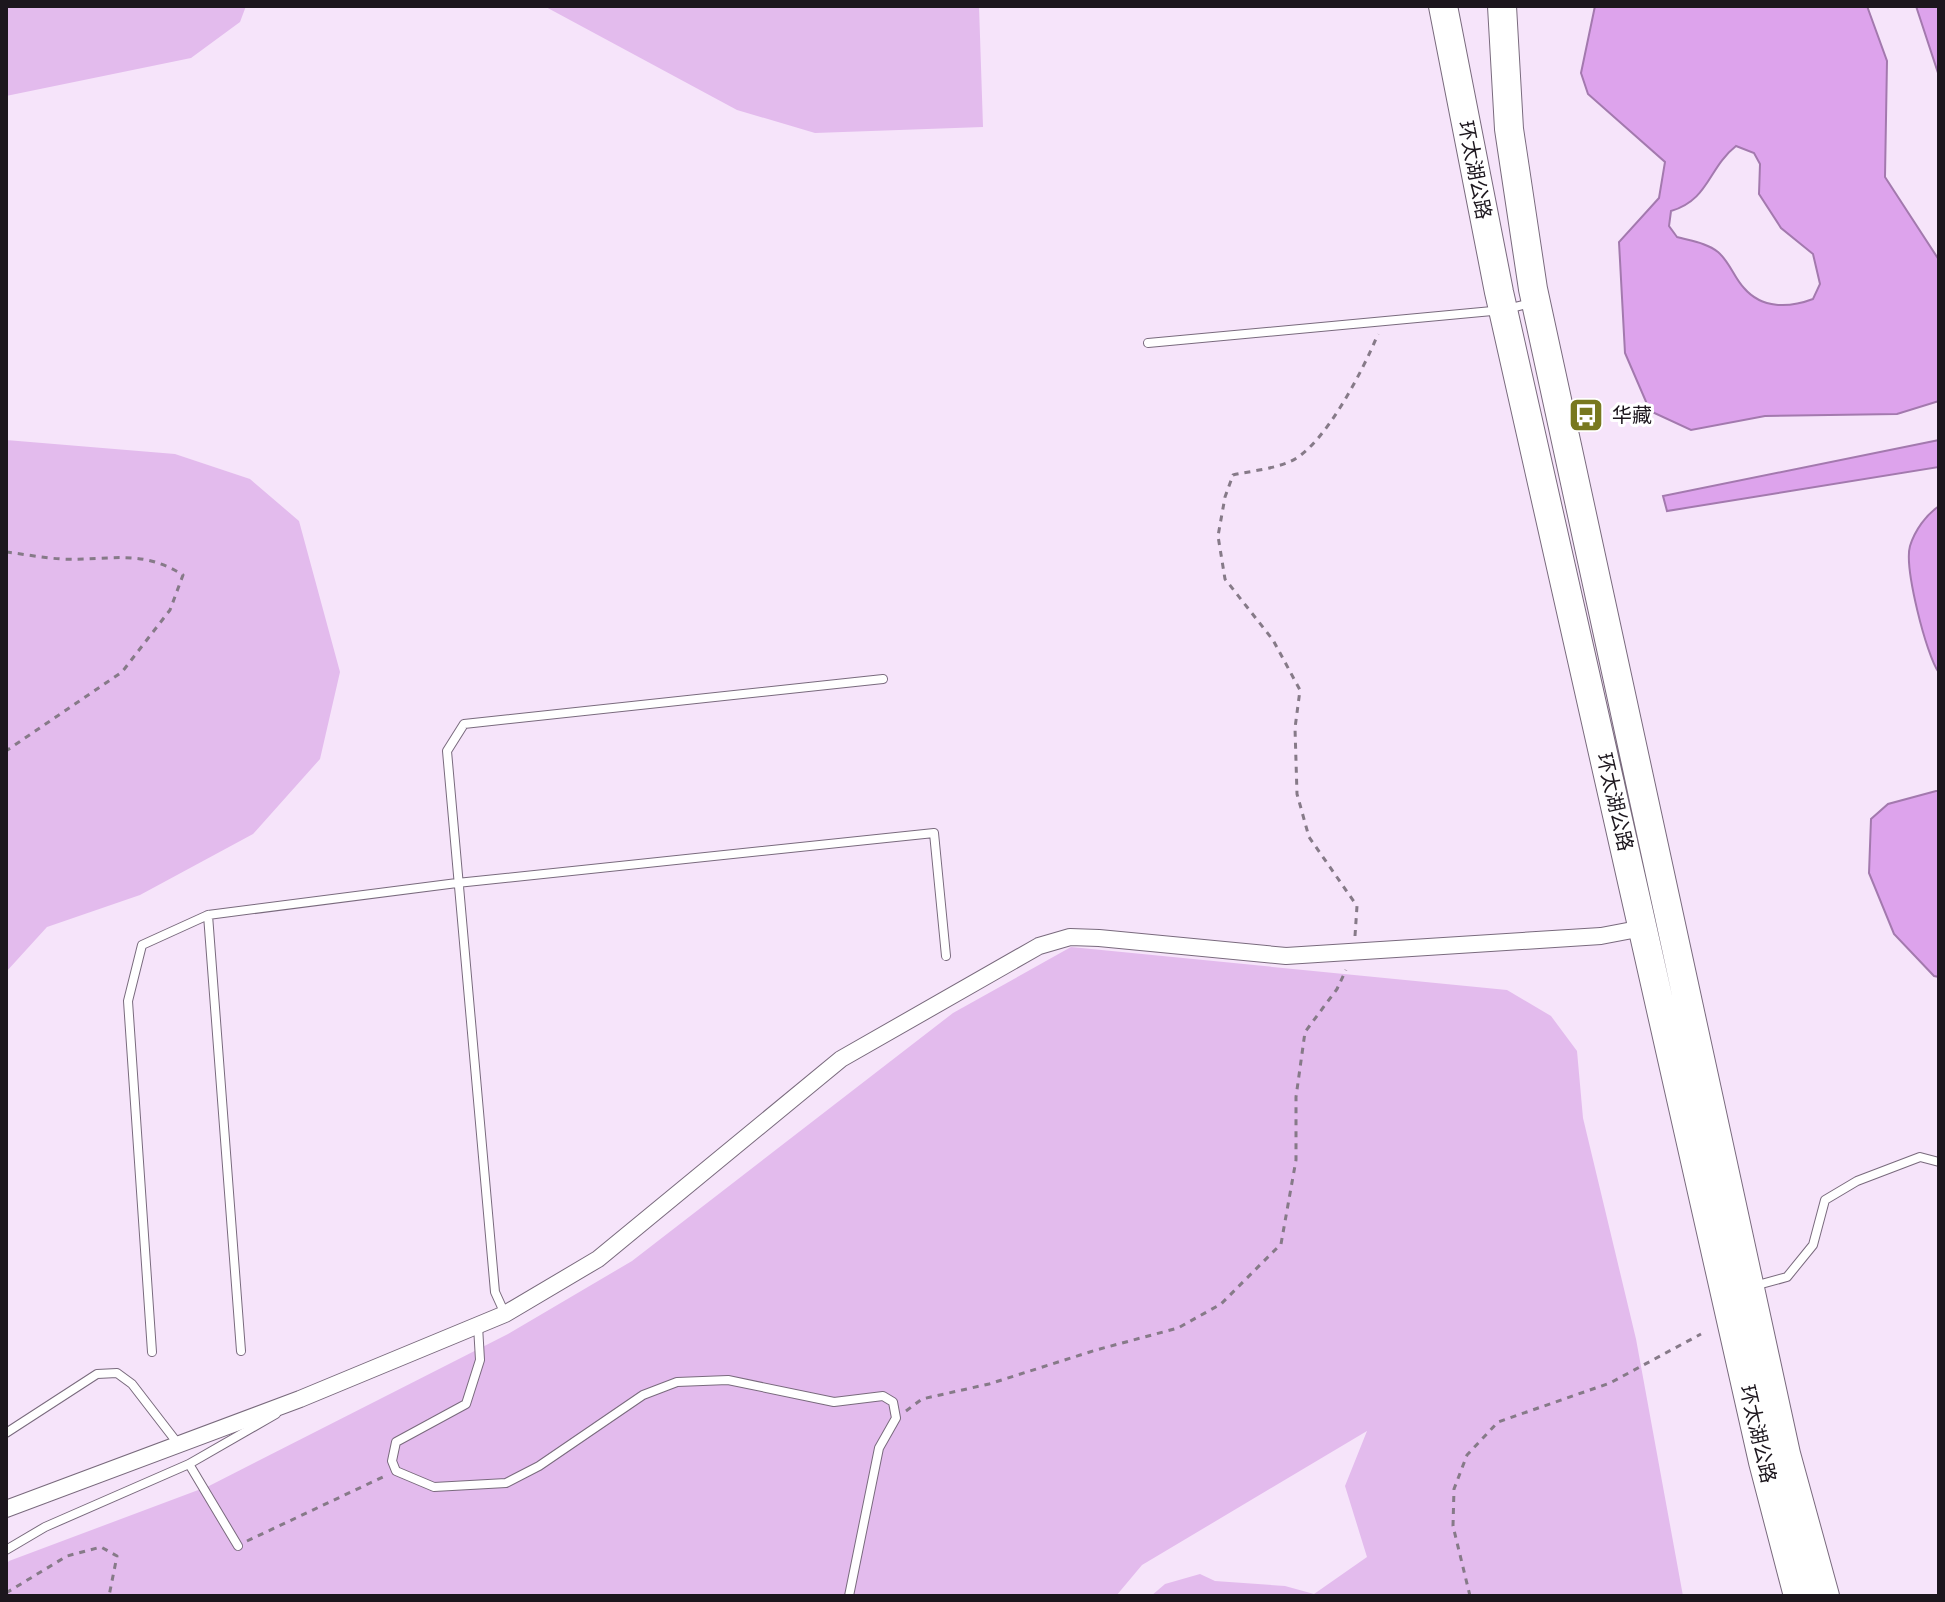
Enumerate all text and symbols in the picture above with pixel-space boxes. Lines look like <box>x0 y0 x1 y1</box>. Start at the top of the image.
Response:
street label: 环太湖公路 <box>1455 119 1496 221</box>
bus stop icon: 华藏 <box>1567 396 1605 434</box>
place label: 华藏 <box>1612 403 1652 426</box>
street label: 环太湖公路 <box>1593 751 1638 853</box>
street label: 环太湖公路 <box>1736 1383 1781 1485</box>

